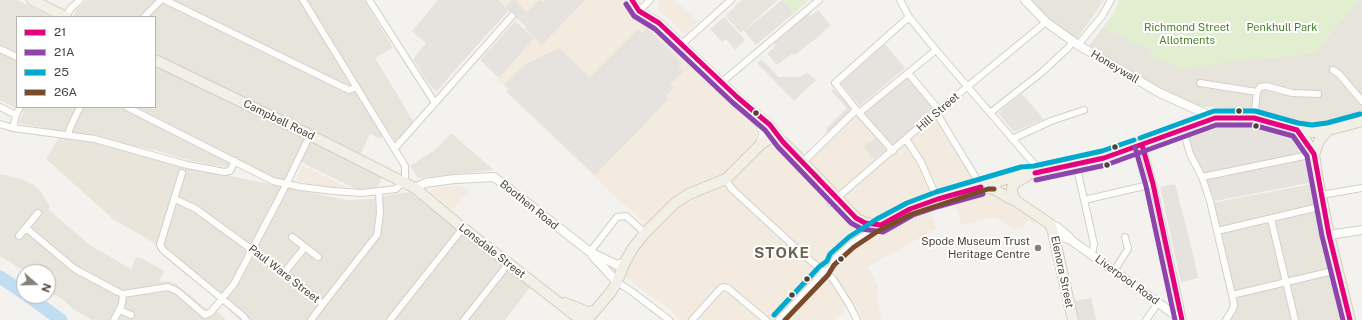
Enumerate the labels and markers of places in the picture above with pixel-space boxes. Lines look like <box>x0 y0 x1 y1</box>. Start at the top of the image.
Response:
unlabelled marker <box>1234 106 1244 116</box>
unlabelled marker <box>751 108 761 118</box>
unlabelled marker <box>1251 121 1261 131</box>
unlabelled marker <box>1110 142 1120 152</box>
unlabelled marker <box>1102 160 1112 170</box>
place label: Spode Museum Trust Heritage Centre <box>921 235 1030 261</box>
marker: Spode Museum Trust Heritage Centre <box>1033 243 1043 253</box>
unlabelled marker <box>836 254 846 264</box>
unlabelled marker <box>802 274 812 284</box>
unlabelled marker <box>787 290 797 300</box>

